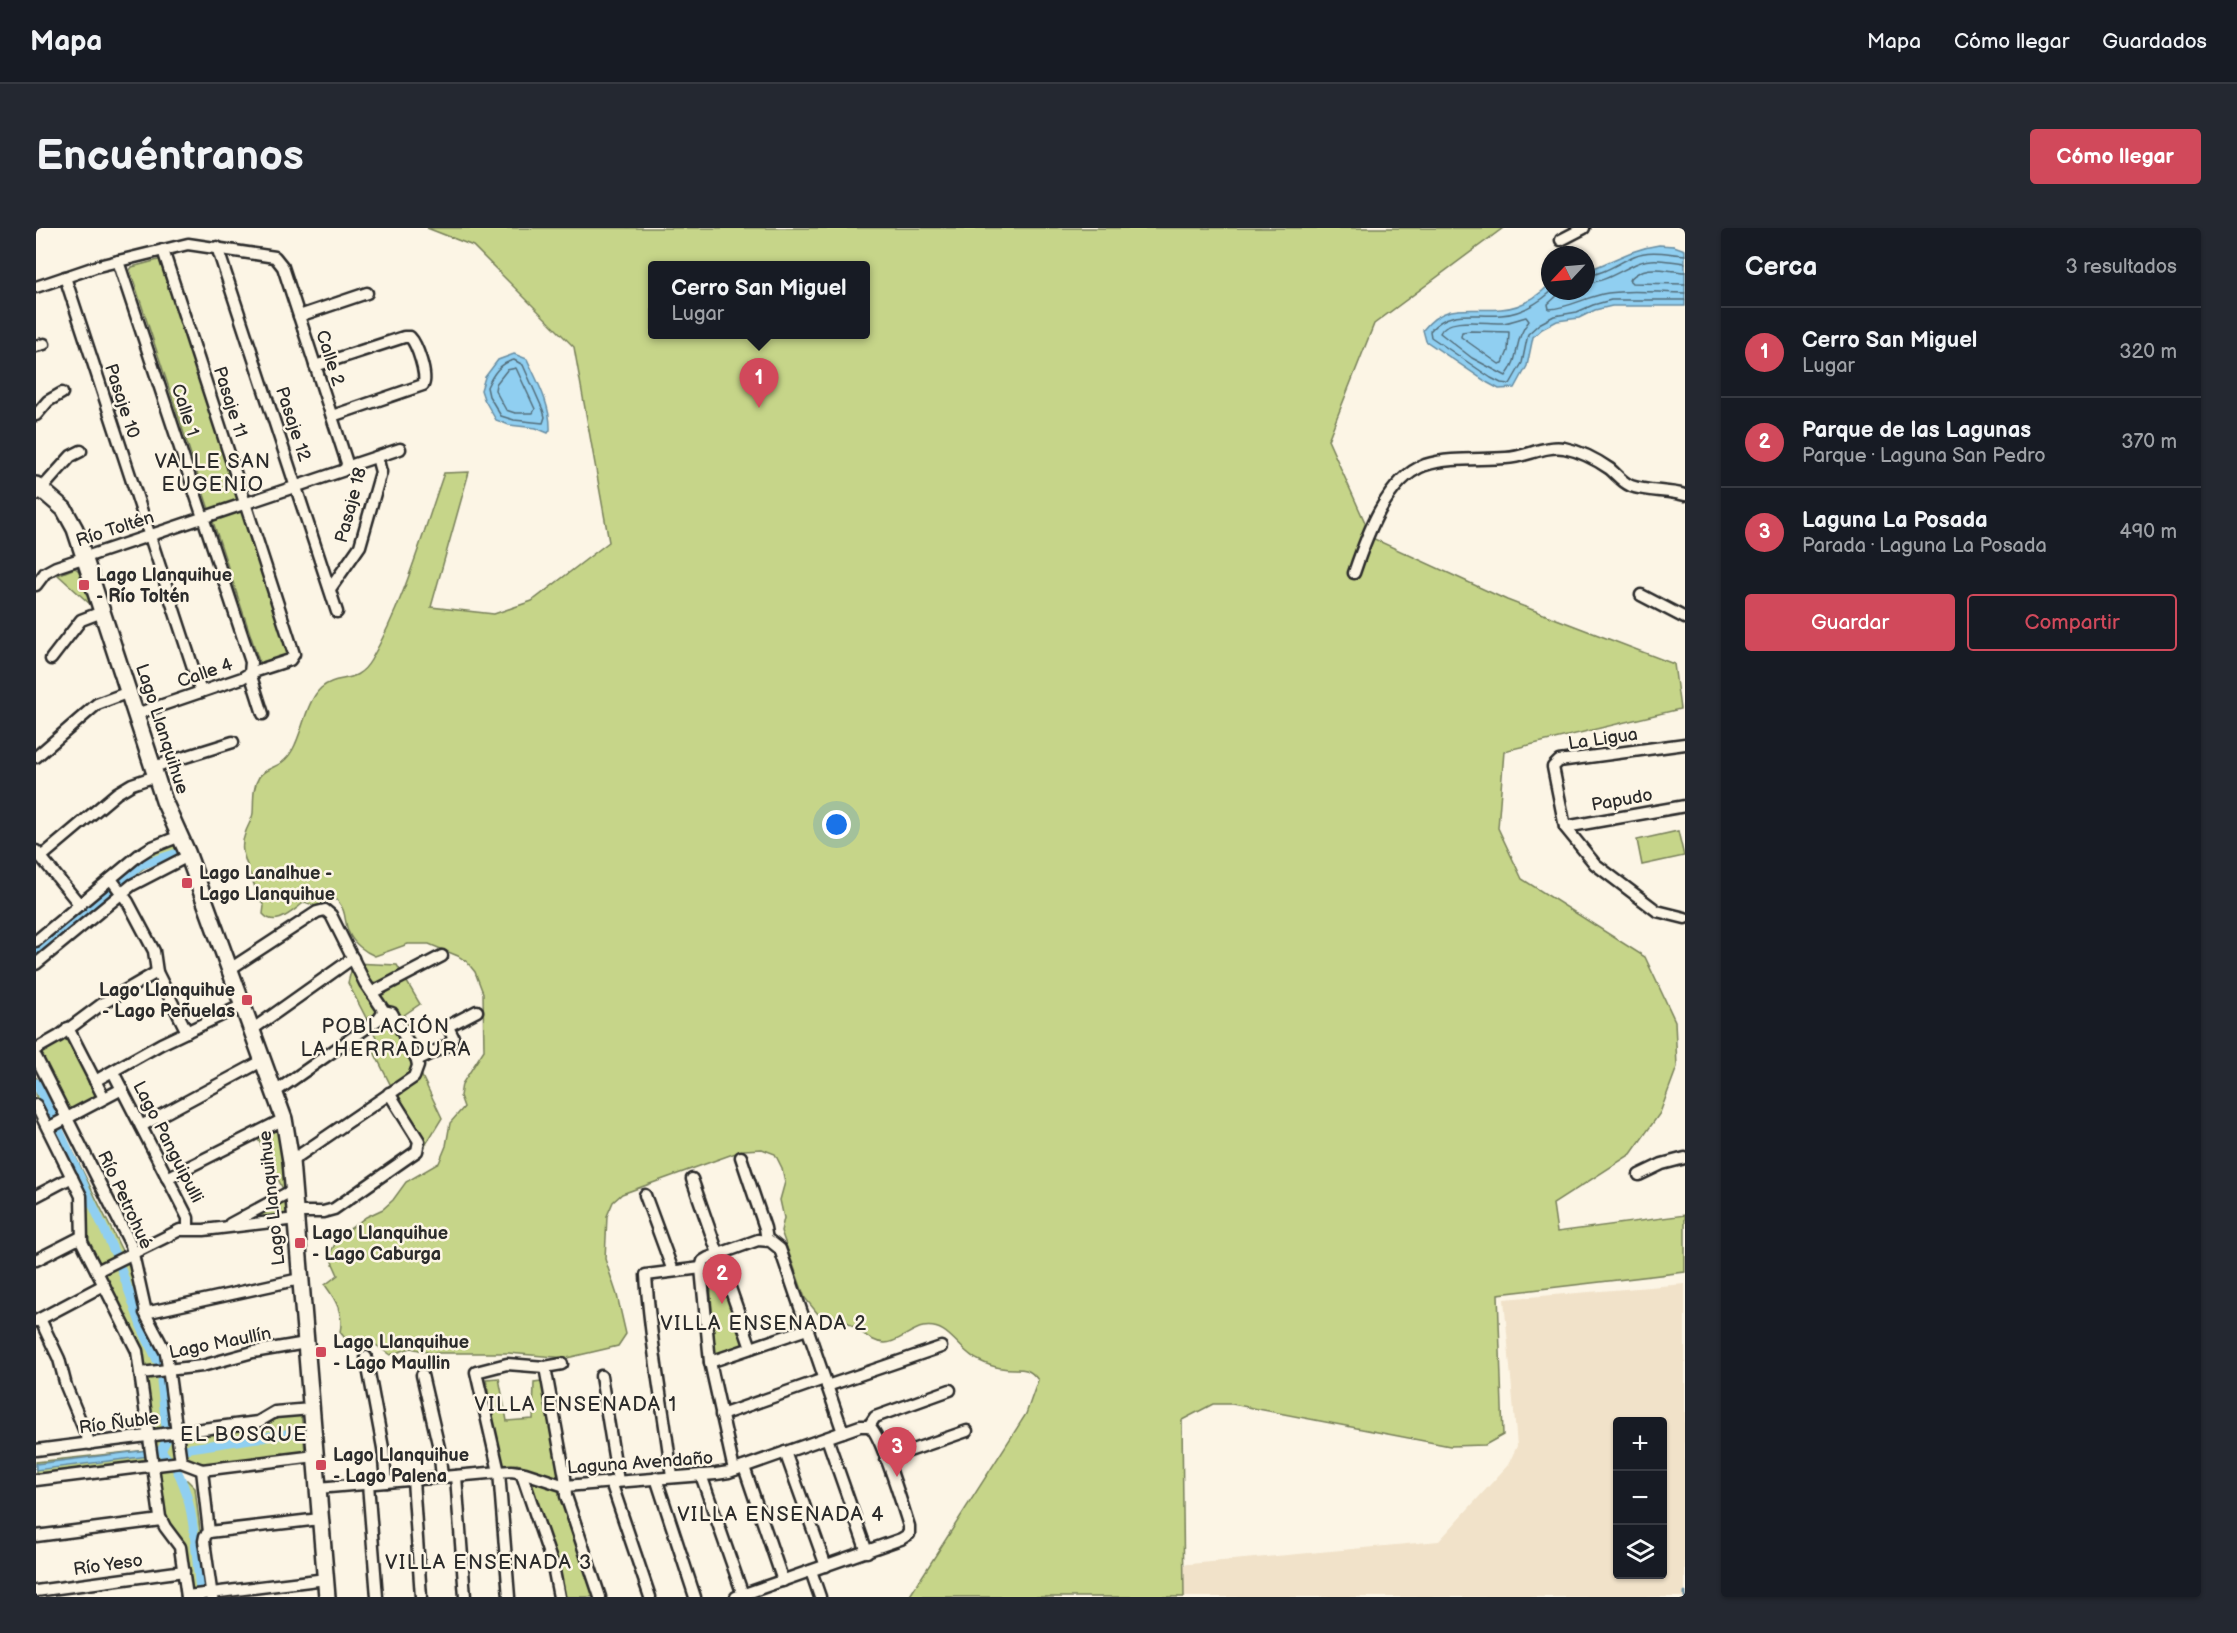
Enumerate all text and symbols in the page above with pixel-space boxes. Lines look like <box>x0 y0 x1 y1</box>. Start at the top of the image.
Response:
text: Mapa <box>30 25 102 58</box>
text: Mapa <box>1867 29 1921 54</box>
text: Cómo llegar <box>1954 29 2069 54</box>
text: Guardados <box>2102 29 2207 54</box>
button: Cómo llegar <box>2030 129 2201 184</box>
text: Encuéntranos <box>36 131 304 182</box>
north arrow <box>1541 246 1595 300</box>
text: Cerca <box>1745 252 1817 283</box>
text: 3 resultados <box>2066 255 2177 279</box>
popup <box>648 261 870 339</box>
text: Cerro San Miguel <box>671 275 847 302</box>
text: Lugar <box>671 302 724 326</box>
text: Cerro San Miguel <box>1802 327 1977 354</box>
street label: Calle 2 <box>311 328 349 389</box>
text: 1 <box>1760 340 1769 364</box>
text: 320 m <box>2119 340 2177 364</box>
text: Lugar <box>1802 354 1855 378</box>
pin: 1 <box>740 358 778 408</box>
street label: Pasaje 10 <box>100 361 144 441</box>
street label: Pasaje 11 <box>209 364 251 440</box>
street label: Calle 1 <box>167 381 203 439</box>
street label: Pasaje 12 <box>271 384 315 464</box>
text: Parque de las Lagunas <box>1802 417 2031 444</box>
text: 2 <box>1759 430 1770 454</box>
text: 370 m <box>2121 430 2177 454</box>
text: Parque · Laguna San Pedro <box>1802 444 2046 468</box>
district label: VALLE SAN EUGENIO <box>155 450 271 497</box>
street label: Pasaje 18 <box>331 465 371 545</box>
street label: Río Toltén <box>73 507 157 551</box>
text: Laguna La Posada <box>1802 507 1988 534</box>
text: 3 <box>1759 520 1770 544</box>
text: 490 m <box>2120 520 2177 544</box>
text: Parada · Laguna La Posada <box>1802 534 2047 558</box>
place label: Lago Llanquihue - Río Toltén <box>96 565 232 607</box>
marker: Lago Llanquihue - Río Toltén <box>77 578 91 592</box>
button: Guardar <box>1745 594 1955 651</box>
button: Compartir <box>1967 594 2177 651</box>
street label: Calle 4 <box>174 654 236 692</box>
street label: Lago Llanquihue <box>131 661 193 797</box>
street label: La Ligua <box>1567 724 1639 754</box>
street label: Papudo <box>1590 784 1654 816</box>
your location <box>822 810 851 839</box>
place label: Lago Lanalhue - Lago Llanquihue <box>199 863 335 905</box>
marker: Lago Lanalhue - Lago Llanquihue <box>180 876 194 890</box>
place label: Lago Llanquihue - Lago Peñuelas <box>99 980 235 1022</box>
marker: Lago Llanquihue - Lago Peñuelas <box>240 993 254 1007</box>
district label: POBLACIÓN LA HERRADURA <box>300 1014 472 1062</box>
street label: Lago Panguipulli <box>128 1078 208 1206</box>
street label: Lago Llanquihue <box>254 1129 290 1266</box>
street label: Río Petrohué <box>93 1148 157 1253</box>
place label: Lago Llanquihue - Lago Caburga <box>312 1223 448 1265</box>
marker: Lago Llanquihue - Lago Caburga <box>293 1236 307 1250</box>
pin: 2 <box>702 1254 742 1304</box>
district label: VILLA ENSENADA 2 <box>660 1312 868 1336</box>
street label: Lago Maullín <box>167 1323 273 1363</box>
place label: Lago Llanquihue - Lago Maullin <box>333 1332 469 1374</box>
marker: Lago Llanquihue - Lago Maullin <box>314 1345 328 1359</box>
district label: VILLA ENSENADA 1 <box>474 1393 678 1417</box>
street label: Río Ñuble <box>78 1407 161 1438</box>
map controls <box>1613 1417 1667 1579</box>
button: + <box>1613 1417 1667 1471</box>
district label: EL BOSQUE <box>180 1423 308 1447</box>
pin: 3 <box>878 1428 916 1477</box>
place label: Lago Llanquihue - Lago Palena <box>333 1445 469 1487</box>
street label: Laguna Avendaño <box>566 1447 714 1479</box>
marker: Lago Llanquihue - Lago Palena <box>314 1458 328 1472</box>
button: − <box>1613 1471 1667 1525</box>
district label: VILLA ENSENADA 4 <box>677 1503 885 1527</box>
button: layers <box>1613 1525 1667 1579</box>
street label: Río Yeso <box>72 1550 144 1580</box>
district label: VILLA ENSENADA 3 <box>385 1551 593 1575</box>

